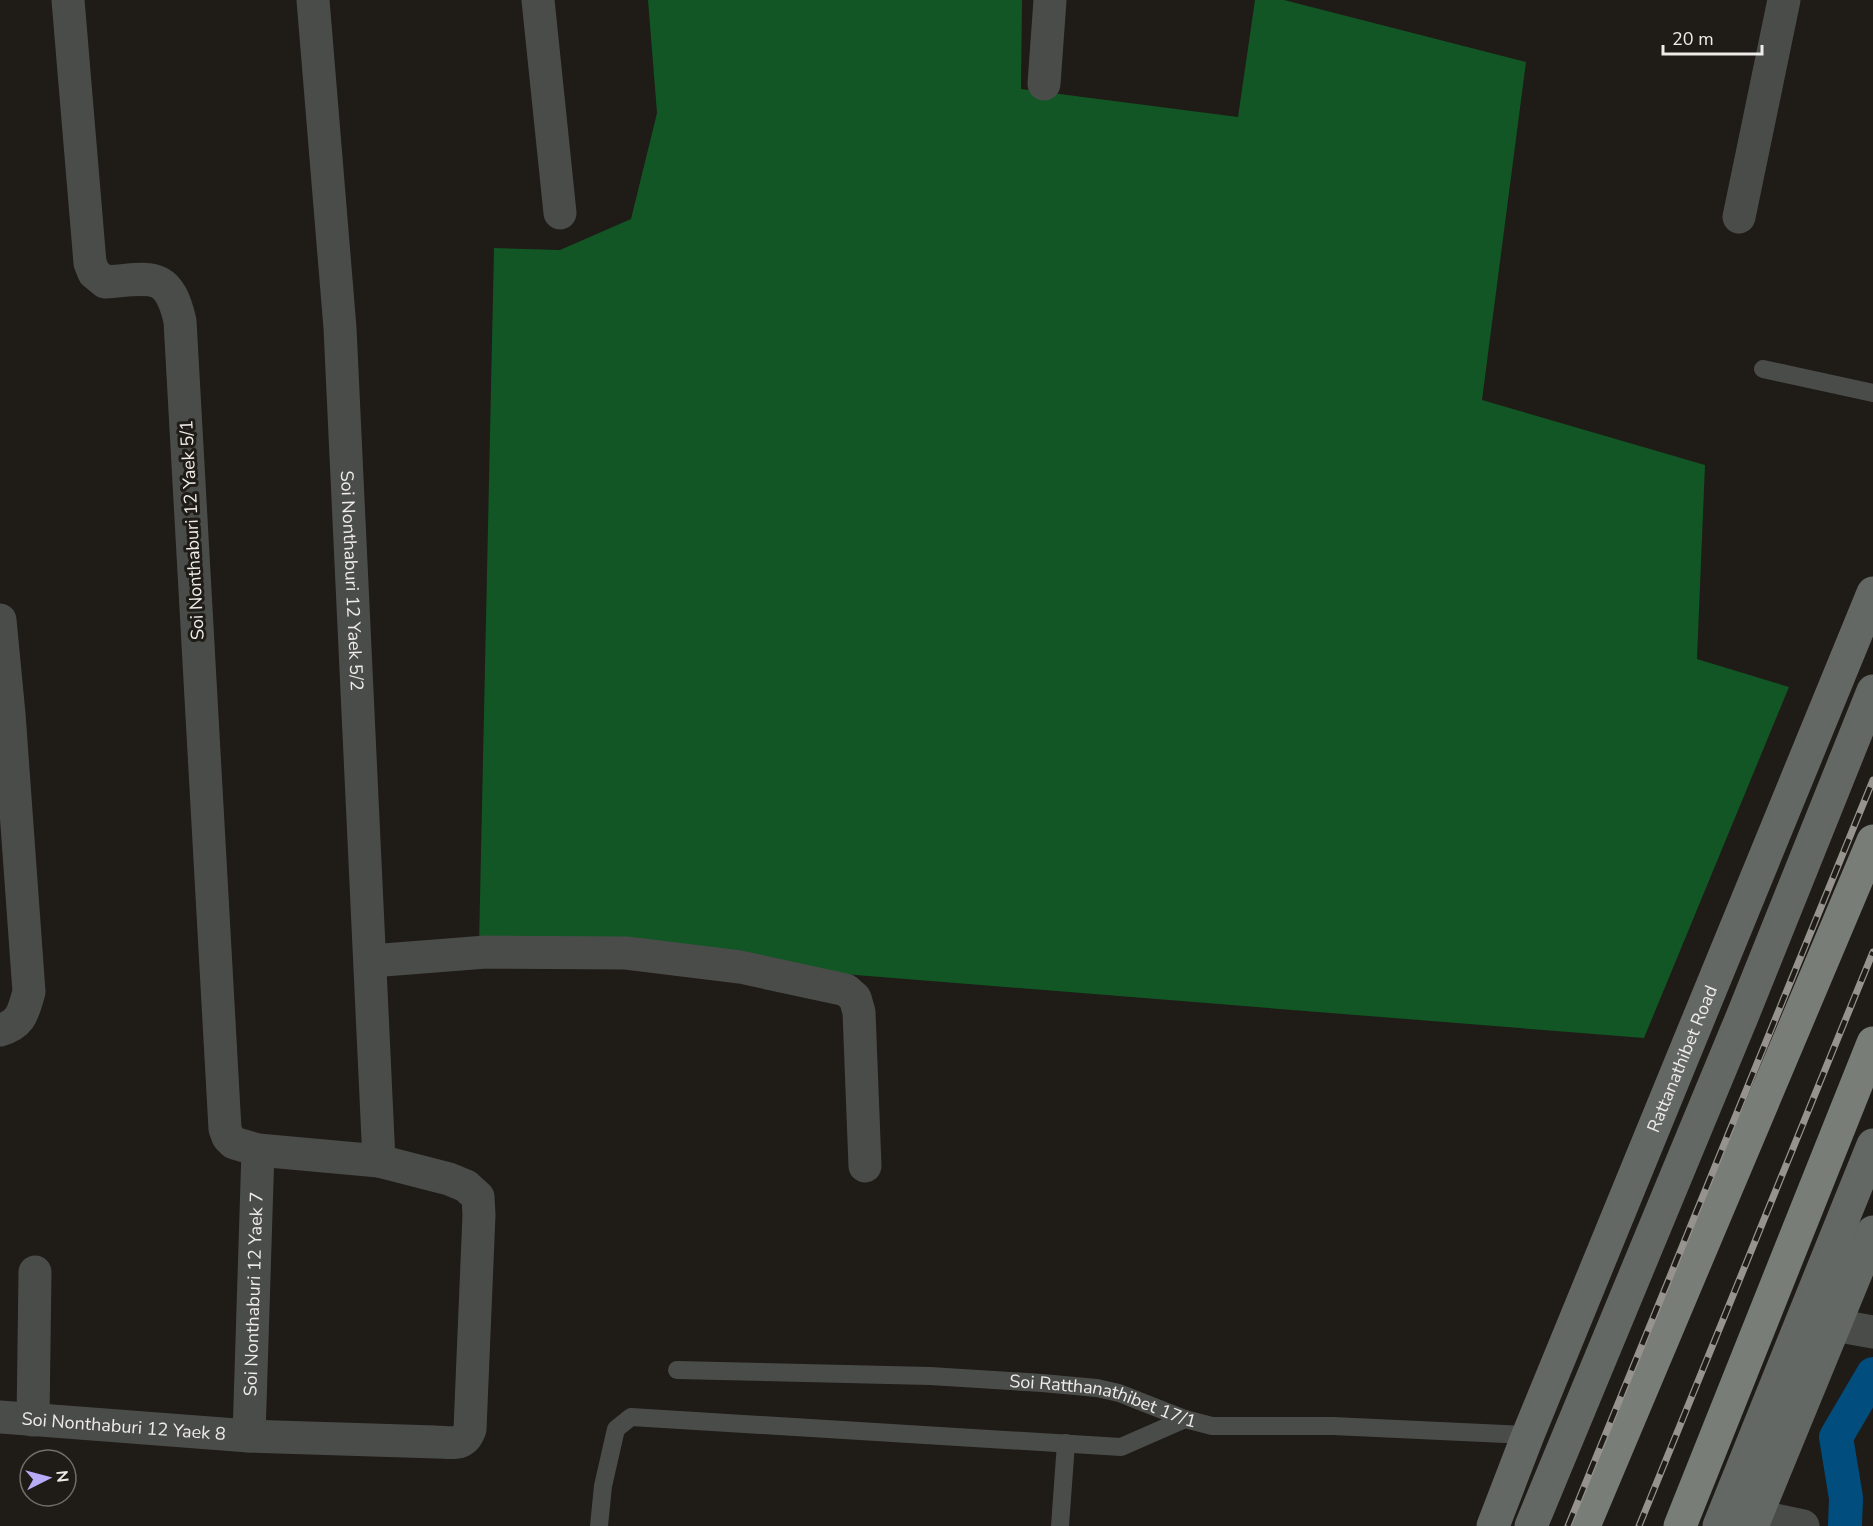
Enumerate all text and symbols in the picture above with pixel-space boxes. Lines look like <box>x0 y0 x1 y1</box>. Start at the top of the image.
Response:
scale bar <box>1663 18 1762 56</box>
text: 20 m <box>1672 27 1714 51</box>
street label: Soi Nonthaburi 12 Yaek 5/1 <box>174 419 210 641</box>
street label: Soi Nonthaburi 12 Yaek 5/2 <box>335 470 369 691</box>
street label: Rattanathibet Road <box>1641 982 1723 1136</box>
street label: Soi Nonthaburi 12 Yaek 7 <box>238 1191 269 1397</box>
street label: Soi Ratthanathibet 17/1 <box>1009 1369 1199 1433</box>
street label: Soi Nonthaburi 12 Yaek 8 <box>21 1407 227 1446</box>
north arrow <box>18 1448 78 1508</box>
text: N <box>50 1469 73 1484</box>

